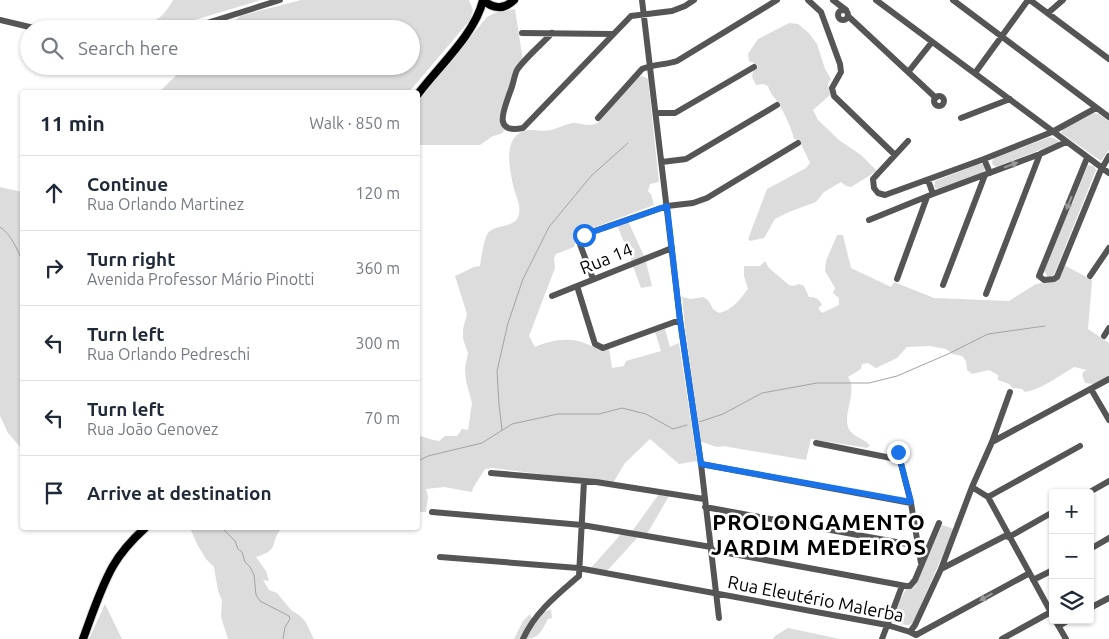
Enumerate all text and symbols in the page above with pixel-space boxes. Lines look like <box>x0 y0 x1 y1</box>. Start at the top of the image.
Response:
search box <box>20 20 420 75</box>
icon: search <box>38 34 66 62</box>
text: Search here <box>78 37 178 59</box>
text: 11 min <box>40 111 105 135</box>
text: Walk · 850 m <box>309 114 400 132</box>
one-way arrow <box>1004 161 1019 169</box>
text: Continue <box>87 173 168 195</box>
icon: ahead <box>40 179 68 207</box>
text: 120 m <box>355 184 400 202</box>
text: Rua Orlando Martinez <box>87 195 244 213</box>
one-way arrow <box>1065 196 1073 211</box>
route start <box>573 224 596 247</box>
street label: Rua 14 <box>577 238 635 278</box>
text: Turn right <box>87 248 175 270</box>
icon: right <box>40 254 68 282</box>
text: 360 m <box>355 259 400 277</box>
text: Avenida Professor Mário Pinotti <box>87 270 314 288</box>
text: Turn left <box>87 323 165 345</box>
icon: left <box>40 329 68 357</box>
text: 300 m <box>355 334 400 352</box>
text: Rua Orlando Pedreschi <box>87 345 250 363</box>
text: Turn left <box>87 398 165 420</box>
icon: left <box>40 404 68 432</box>
text: 70 m <box>364 409 400 427</box>
text: Rua João Genovez <box>87 420 218 438</box>
route end <box>887 441 910 464</box>
icon: arrive <box>40 479 68 507</box>
text: Arrive at destination <box>87 482 272 504</box>
map controls <box>1049 489 1094 624</box>
button: + <box>1049 489 1094 534</box>
district label: PROLONGAMENTO JARDIM MEDEIROS <box>711 509 927 559</box>
button: − <box>1049 534 1094 579</box>
street label: Rua Eleutério Malerba <box>726 571 906 625</box>
button: layers <box>1049 579 1094 624</box>
one-way arrow <box>979 593 992 602</box>

